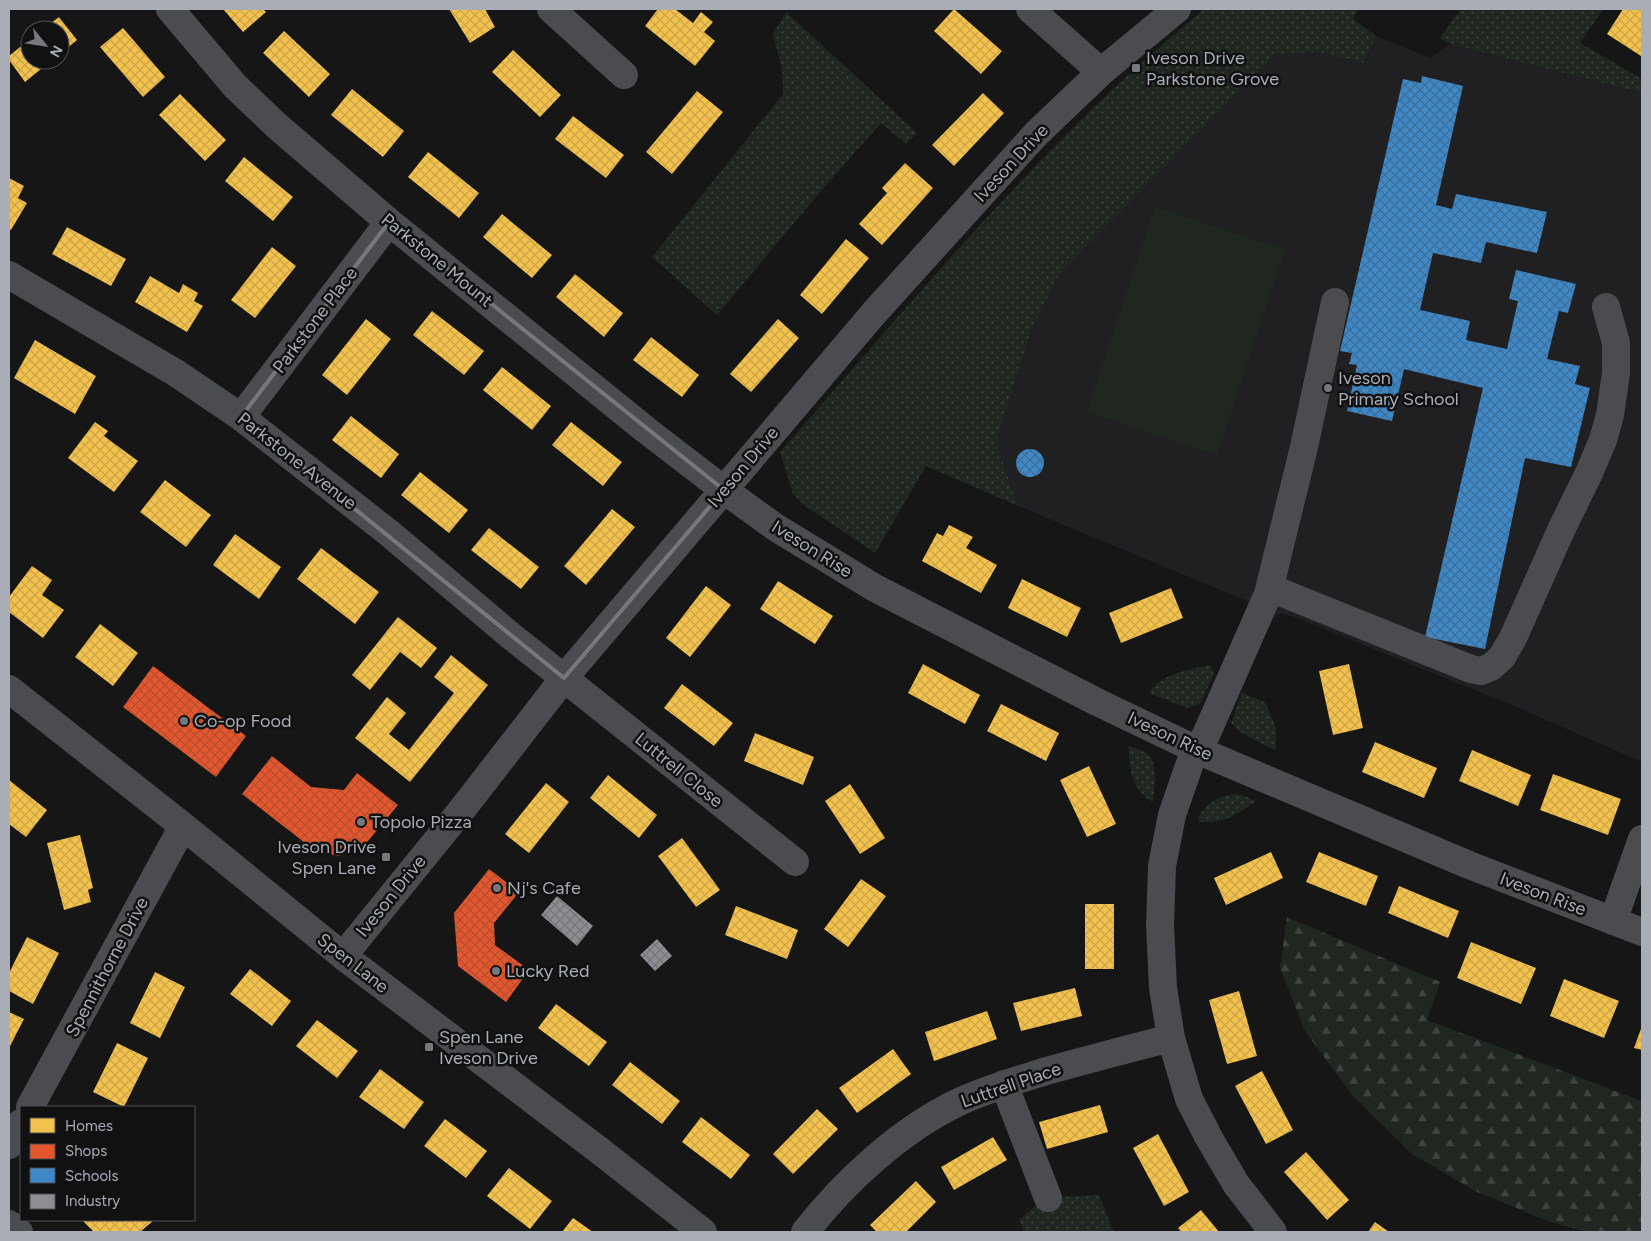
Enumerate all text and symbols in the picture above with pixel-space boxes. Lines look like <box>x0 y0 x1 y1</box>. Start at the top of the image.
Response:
north arrow <box>20 20 70 70</box>
text: N <box>46 42 66 60</box>
place label: Iveson Drive Parkstone Grove <box>1146 47 1279 90</box>
marker: Iveson Drive Parkstone Grove <box>1130 62 1142 74</box>
street label: Iveson Drive <box>969 119 1053 207</box>
street label: Parkstone Mount <box>377 208 497 312</box>
street label: Parkstone Place <box>268 262 362 377</box>
place label: Iveson Primary School <box>1338 367 1459 410</box>
marker: Iveson Primary School <box>1322 382 1334 394</box>
street label: Parkstone Avenue <box>233 408 361 514</box>
street label: Iveson Drive <box>703 422 783 512</box>
street label: Iveson Rise <box>768 516 856 582</box>
street label: Iveson Rise <box>1124 707 1216 765</box>
place label: Co-op Food <box>194 710 292 732</box>
marker: Co-op Food <box>178 715 190 727</box>
street label: Luttrell Close <box>631 728 728 812</box>
place label: Topolo Pizza <box>371 811 472 833</box>
marker: Topolo Pizza <box>355 816 367 828</box>
place label: Iveson Drive Spen Lane <box>277 836 376 879</box>
street label: Iveson Drive <box>351 851 431 941</box>
marker: Iveson Drive Spen Lane <box>380 851 392 863</box>
street label: Iveson Rise <box>1497 867 1589 921</box>
place label: Nj's Cafe <box>507 877 581 899</box>
marker: Nj's Cafe <box>491 882 503 894</box>
street label: Spennithorne Drive <box>61 893 153 1041</box>
street label: Spen Lane <box>313 928 393 998</box>
place label: Lucky Red <box>506 960 589 982</box>
marker: Lucky Red <box>490 965 502 977</box>
place label: Spen Lane Iveson Drive <box>439 1026 538 1069</box>
marker: Spen Lane Iveson Drive <box>423 1041 435 1053</box>
street label: Luttrell Place <box>958 1058 1064 1112</box>
legend <box>20 1106 195 1221</box>
text: Homes <box>65 1117 113 1135</box>
text: Shops <box>65 1142 107 1160</box>
text: Schools <box>65 1167 118 1185</box>
text: Industry <box>65 1192 120 1210</box>

